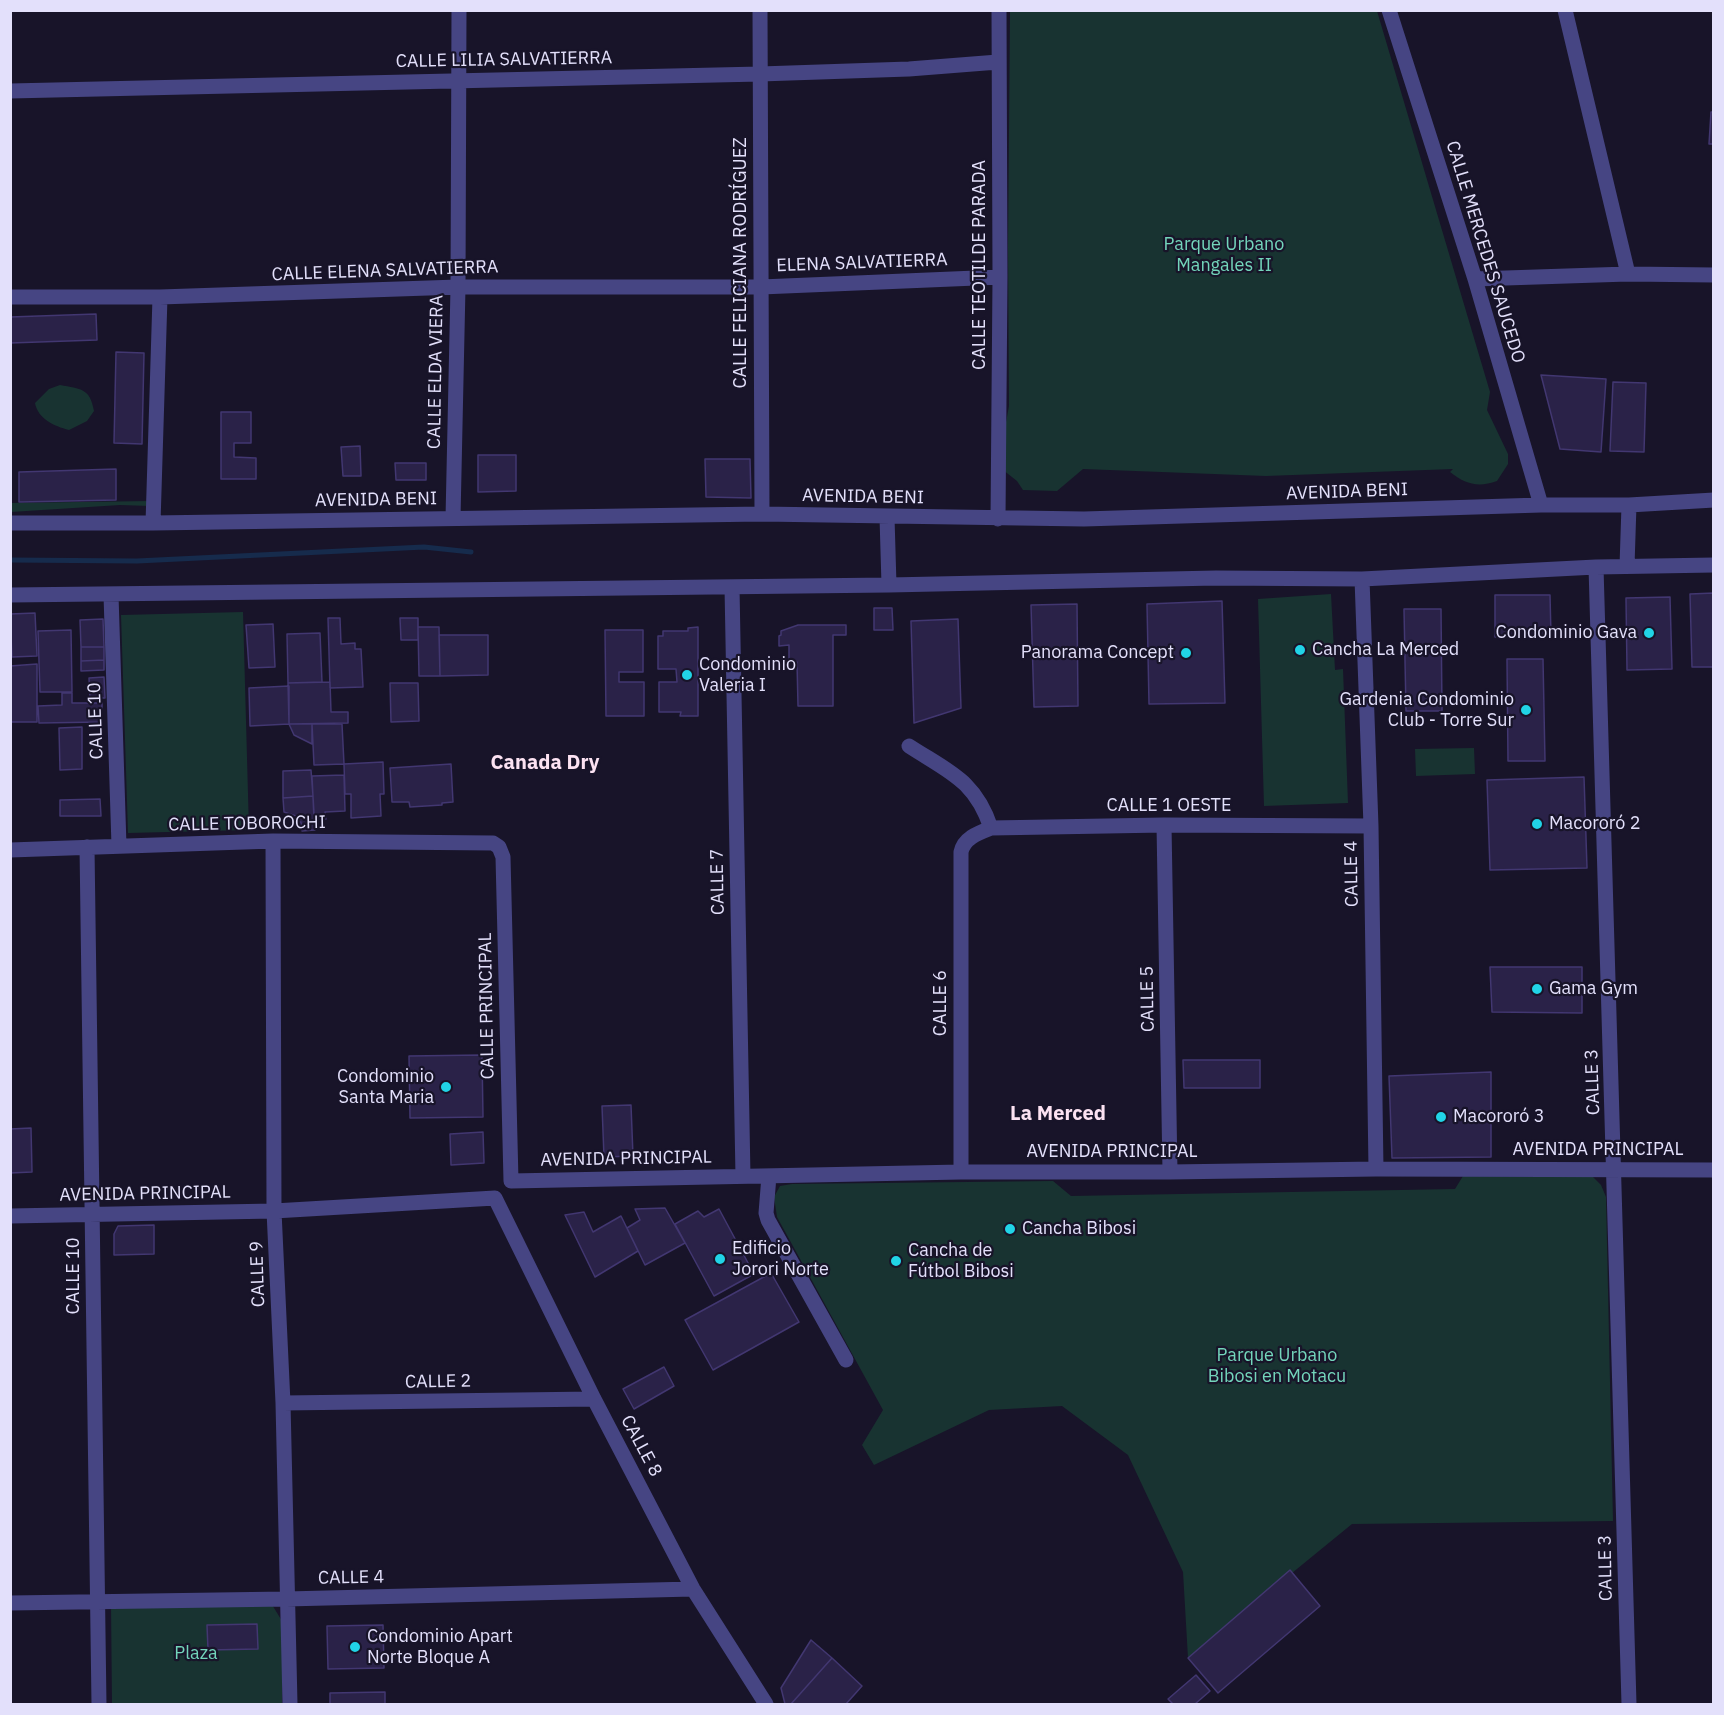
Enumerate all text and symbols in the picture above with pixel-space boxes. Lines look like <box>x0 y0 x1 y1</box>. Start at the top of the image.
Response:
street label: CALLE LILIA SALVATIERRA <box>396 47 612 73</box>
street label: CALLE FELICIANA RODRÍGUEZ <box>730 137 752 389</box>
street label: CALLE MERCEDES SAUCEDO <box>1441 138 1529 366</box>
street label: CALLE TEOTILDE PARADA <box>969 160 991 370</box>
park label: Parque Urbano Mangales II <box>1164 234 1284 276</box>
street label: ELENA SALVATIERRA <box>776 249 948 277</box>
street label: CALLE ELENA SALVATIERRA <box>271 256 499 286</box>
street label: CALLE ELDA VIERA <box>424 295 448 449</box>
street label: AVENIDA BENI <box>1286 479 1408 505</box>
street label: AVENIDA BENI <box>802 485 924 509</box>
street label: AVENIDA BENI <box>315 488 437 512</box>
place label: Condominio Gava <box>1495 622 1637 644</box>
marker: Condominio Gava <box>1642 626 1656 640</box>
place label: Cancha La Merced <box>1312 639 1459 661</box>
place label: Panorama Concept <box>1021 642 1174 664</box>
marker: Cancha La Merced <box>1293 643 1307 657</box>
marker: Panorama Concept <box>1179 646 1193 660</box>
place label: Condominio Valeria I <box>699 654 796 696</box>
marker: Condominio Valeria I <box>680 668 694 682</box>
street label: CALLE 10 <box>84 682 108 760</box>
place label: Gardenia Condominio Club - Torre Sur <box>1339 689 1514 732</box>
marker: Gardenia Condominio Club - Torre Sur <box>1519 703 1533 717</box>
district label: Canada Dry <box>491 751 599 775</box>
street label: CALLE 1 OESTE <box>1107 795 1231 817</box>
street label: CALLE TOBOROCHI <box>168 812 326 836</box>
place label: Macororó 2 <box>1549 813 1640 835</box>
marker: Macororó 2 <box>1530 817 1544 831</box>
street label: CALLE 4 <box>1341 841 1363 907</box>
street label: CALLE 7 <box>707 849 729 915</box>
street label: CALLE PRINCIPAL <box>475 932 499 1080</box>
street label: CALLE 5 <box>1137 966 1159 1032</box>
street label: CALLE 6 <box>930 970 952 1036</box>
place label: Gama Gym <box>1549 978 1638 1000</box>
marker: Gama Gym <box>1530 982 1544 996</box>
street label: CALLE 3 <box>1581 1048 1605 1116</box>
place label: Condominio Santa Maria <box>337 1066 434 1108</box>
marker: Condominio Santa Maria <box>439 1080 453 1094</box>
district label: La Merced <box>1010 1102 1106 1126</box>
place label: Macororó 3 <box>1453 1106 1544 1128</box>
marker: Macororó 3 <box>1434 1110 1448 1124</box>
street label: AVENIDA PRINCIPAL <box>1512 1139 1684 1161</box>
street label: AVENIDA PRINCIPAL <box>1026 1141 1198 1163</box>
street label: AVENIDA PRINCIPAL <box>540 1147 712 1171</box>
street label: AVENIDA PRINCIPAL <box>59 1182 231 1206</box>
place label: Cancha Bibosi <box>1022 1218 1136 1240</box>
marker: Cancha Bibosi <box>1003 1222 1017 1236</box>
street label: CALLE 10 <box>63 1237 85 1315</box>
place label: Edificio Jorori Norte <box>732 1238 829 1280</box>
street label: CALLE 9 <box>246 1240 270 1308</box>
place label: Cancha de Fútbol Bibosi <box>908 1240 1014 1282</box>
marker: Edificio Jorori Norte <box>713 1252 727 1266</box>
marker: Cancha de Fútbol Bibosi <box>889 1254 903 1268</box>
park label: Parque Urbano Bibosi en Motacu <box>1208 1345 1346 1388</box>
street label: CALLE 2 <box>405 1371 471 1393</box>
street label: CALLE 8 <box>616 1412 666 1480</box>
street label: CALLE 3 <box>1595 1535 1617 1601</box>
street label: CALLE 4 <box>318 1567 384 1589</box>
place label: Condominio Apart Norte Bloque A <box>367 1626 513 1668</box>
marker: Condominio Apart Norte Bloque A <box>348 1640 362 1654</box>
park label: Plaza <box>174 1643 218 1665</box>

